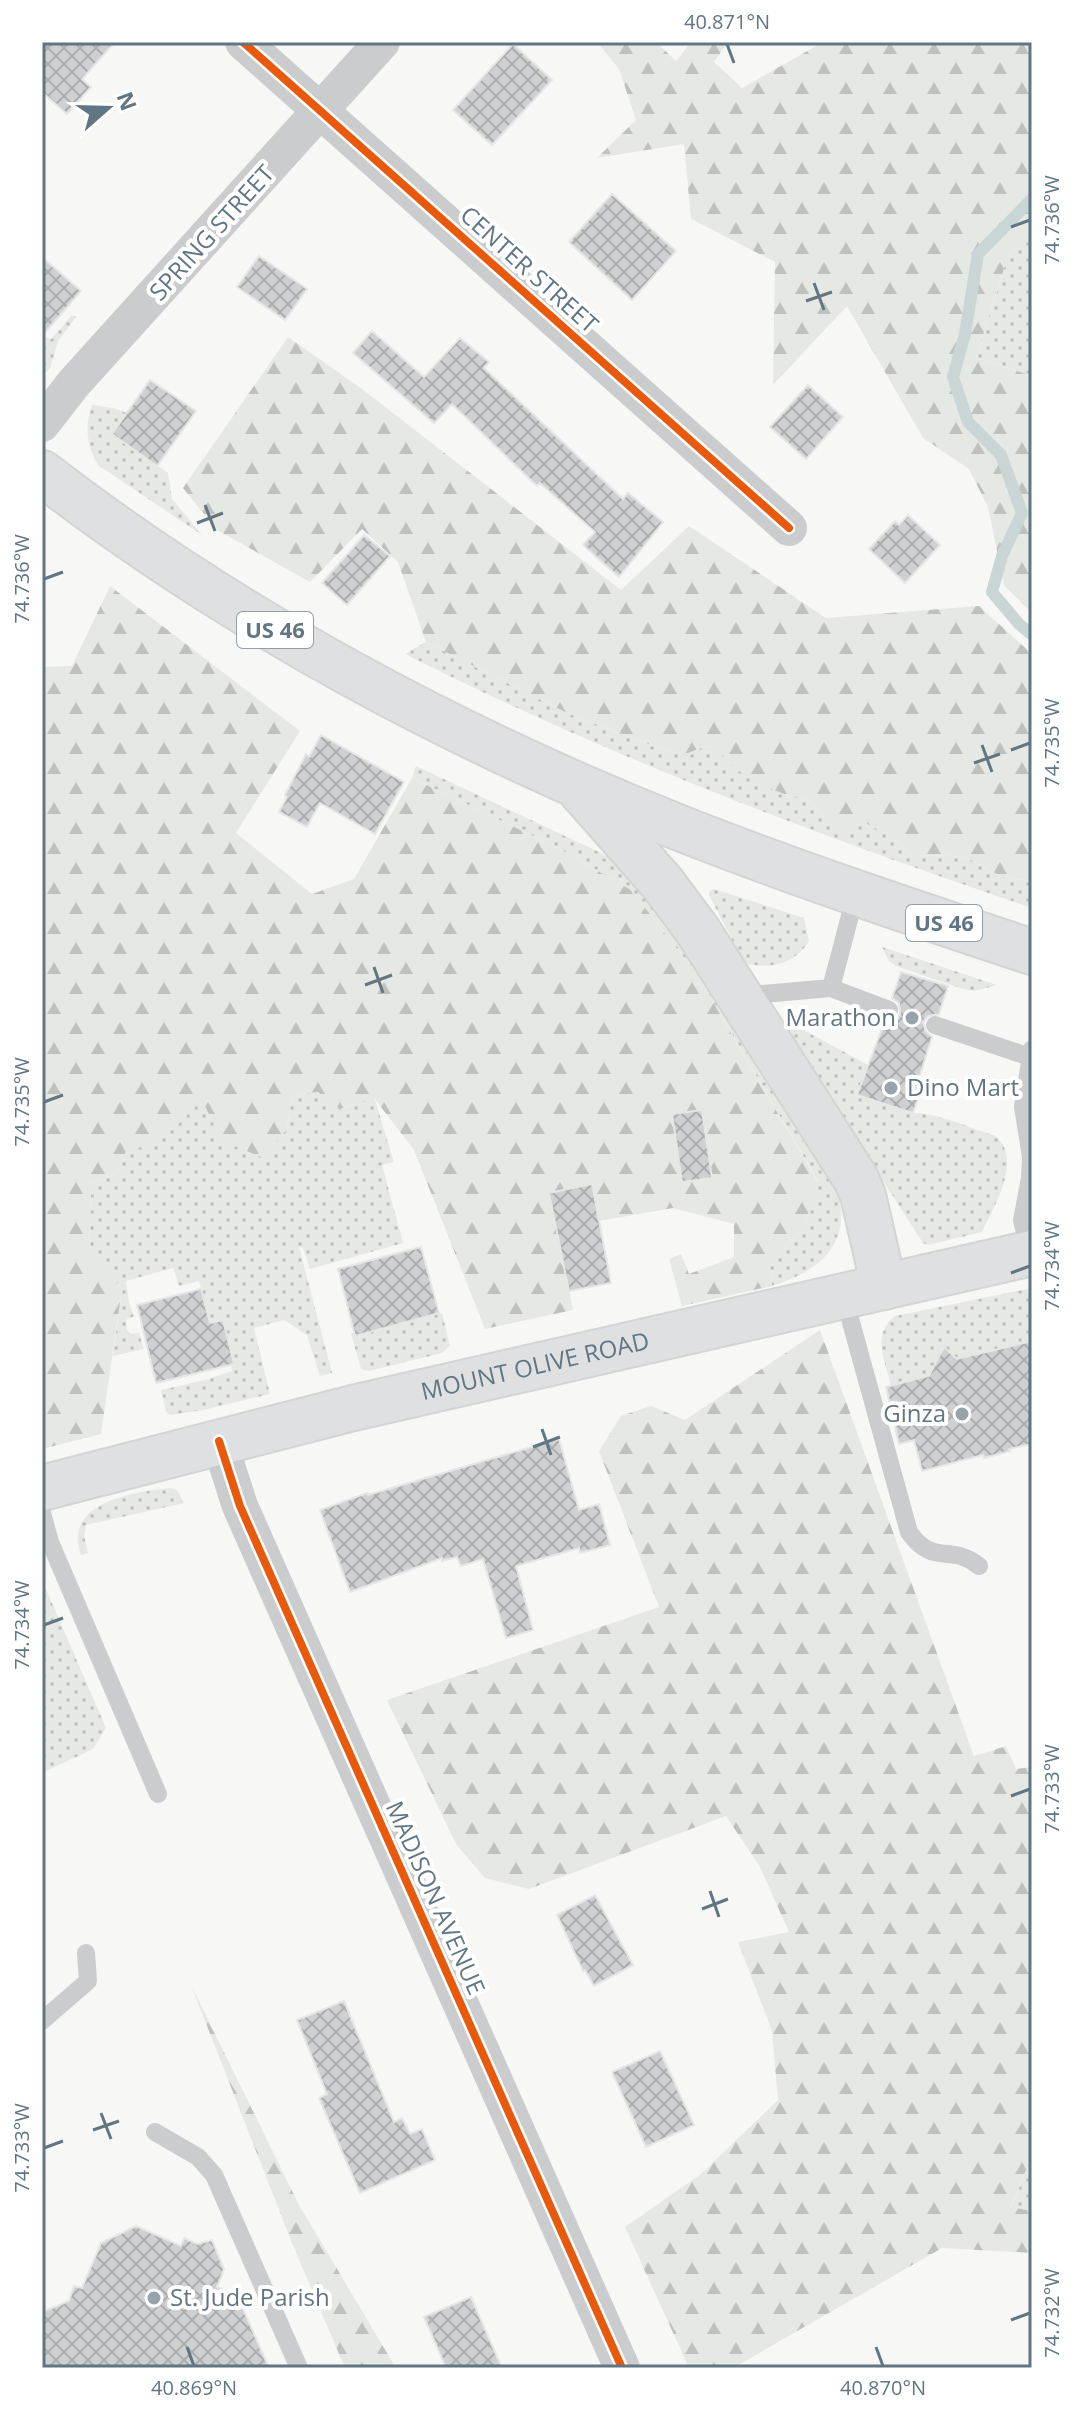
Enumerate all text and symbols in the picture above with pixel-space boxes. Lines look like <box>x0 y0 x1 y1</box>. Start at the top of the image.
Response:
text: 40.871°N <box>684 8 770 35</box>
north arrow <box>68 68 148 148</box>
text: N <box>111 87 145 114</box>
street label: SPRING STREET <box>141 157 281 307</box>
text: 74.736°W <box>1038 175 1065 265</box>
street label: CENTER STREET <box>454 198 606 340</box>
text: 74.736°W <box>8 534 35 624</box>
road number: US 46 <box>237 612 313 648</box>
text: 74.735°W <box>1038 698 1065 788</box>
road number: US 46 <box>906 905 982 941</box>
place label: Marathon <box>786 1000 896 1033</box>
marker: Marathon <box>903 1009 921 1027</box>
text: 74.735°W <box>8 1057 35 1147</box>
place label: Dino Mart <box>907 1070 1019 1103</box>
marker: Dino Mart <box>882 1079 900 1097</box>
text: 74.734°W <box>1038 1221 1065 1311</box>
street label: MOUNT OLIVE ROAD <box>418 1323 652 1407</box>
place label: Ginza <box>883 1396 946 1429</box>
marker: Ginza <box>953 1405 971 1423</box>
text: 74.734°W <box>8 1580 35 1670</box>
text: 74.733°W <box>1038 1744 1065 1834</box>
street label: MADISON AVENUE <box>379 1795 494 1999</box>
text: 74.733°W <box>8 2103 35 2193</box>
text: 74.732°W <box>1038 2268 1065 2358</box>
place label: St. Jude Parish <box>170 2280 330 2313</box>
marker: St. Jude Parish <box>145 2289 163 2307</box>
text: 40.869°N <box>151 2374 237 2401</box>
text: 40.870°N <box>840 2374 926 2401</box>

